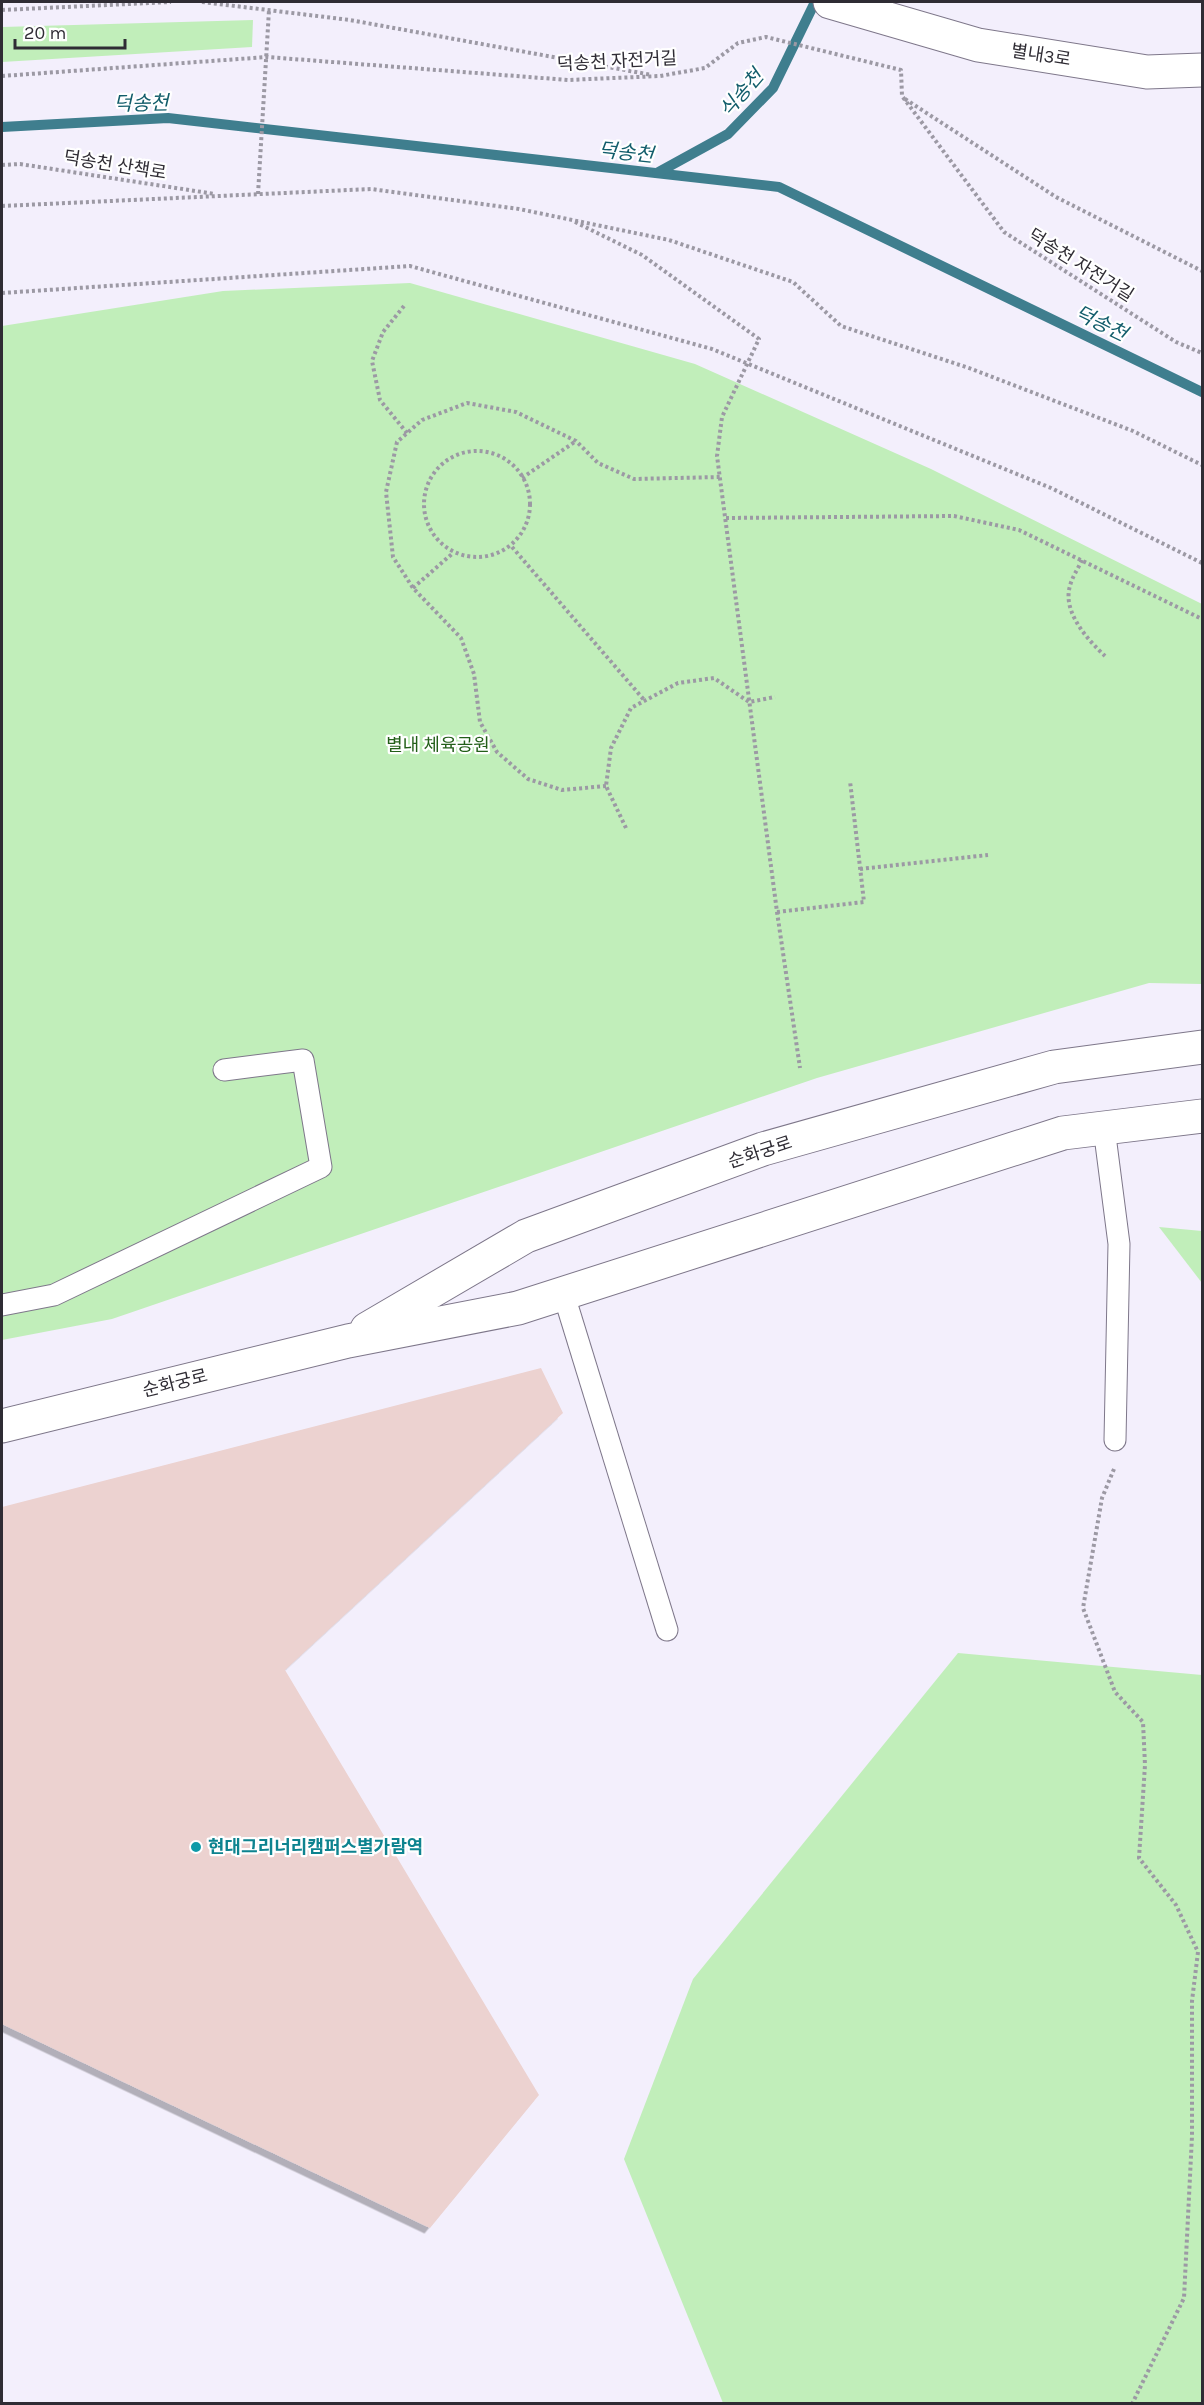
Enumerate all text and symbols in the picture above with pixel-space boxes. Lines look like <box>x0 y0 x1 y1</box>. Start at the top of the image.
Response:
scale bar <box>15 12 124 50</box>
text: 20 m <box>24 22 66 44</box>
street label: 별내3로 <box>1009 39 1073 71</box>
street label: 덕송천 자전거길 <box>556 47 678 75</box>
water label: 식송천 <box>715 63 770 122</box>
water label: 덕송천 <box>113 91 171 115</box>
water label: 덕송천 <box>597 138 657 167</box>
street label: 덕송천 산책로 <box>62 146 168 184</box>
street label: 덕송천 자전거길 <box>1024 224 1138 306</box>
water label: 덕송천 <box>1071 301 1133 347</box>
park label: 별내 체육공원 <box>386 734 490 756</box>
street label: 순화궁로 <box>725 1131 795 1173</box>
street label: 순화궁로 <box>140 1364 210 1402</box>
place label: 현대그리너리캠퍼스별가람역 <box>208 1836 423 1858</box>
marker: 현대그리너리캠퍼스별가람역 <box>189 1840 203 1854</box>

